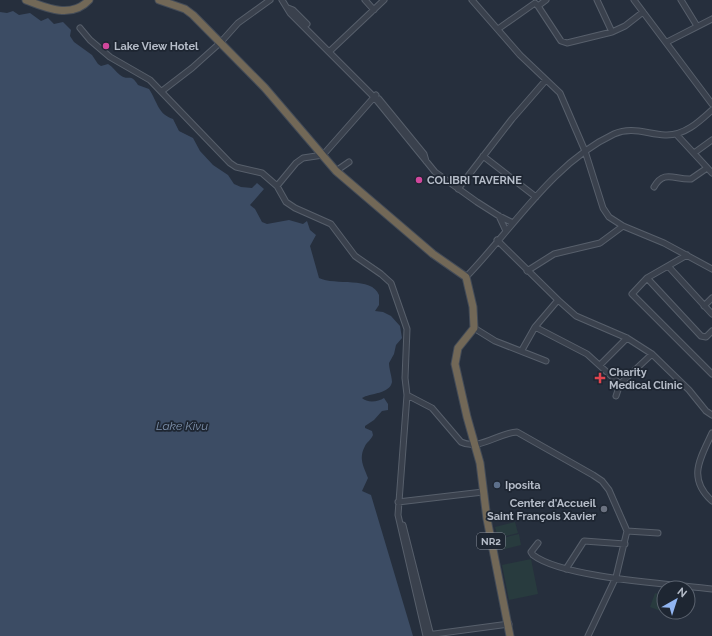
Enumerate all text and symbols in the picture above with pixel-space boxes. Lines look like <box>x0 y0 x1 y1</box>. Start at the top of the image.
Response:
place label: Lake View Hotel <box>114 40 199 53</box>
marker: Lake View Hotel <box>101 41 111 51</box>
place label: COLIBRI TAVERNE <box>427 174 522 187</box>
marker: COLIBRI TAVERNE <box>414 175 424 185</box>
place label: Charity Medical Clinic <box>609 366 683 392</box>
marker: Charity Medical Clinic <box>594 372 606 384</box>
water label: Lake Kivu <box>156 419 208 433</box>
place label: Iposita <box>505 479 541 492</box>
marker: Iposita <box>492 480 502 490</box>
place label: Center d'Accueil Saint François Xavier <box>487 497 597 523</box>
marker: Center d'Accueil Saint François Xavier <box>599 504 609 514</box>
road number: NR2 <box>477 533 505 549</box>
north arrow <box>656 580 696 620</box>
text: N <box>675 585 689 600</box>

